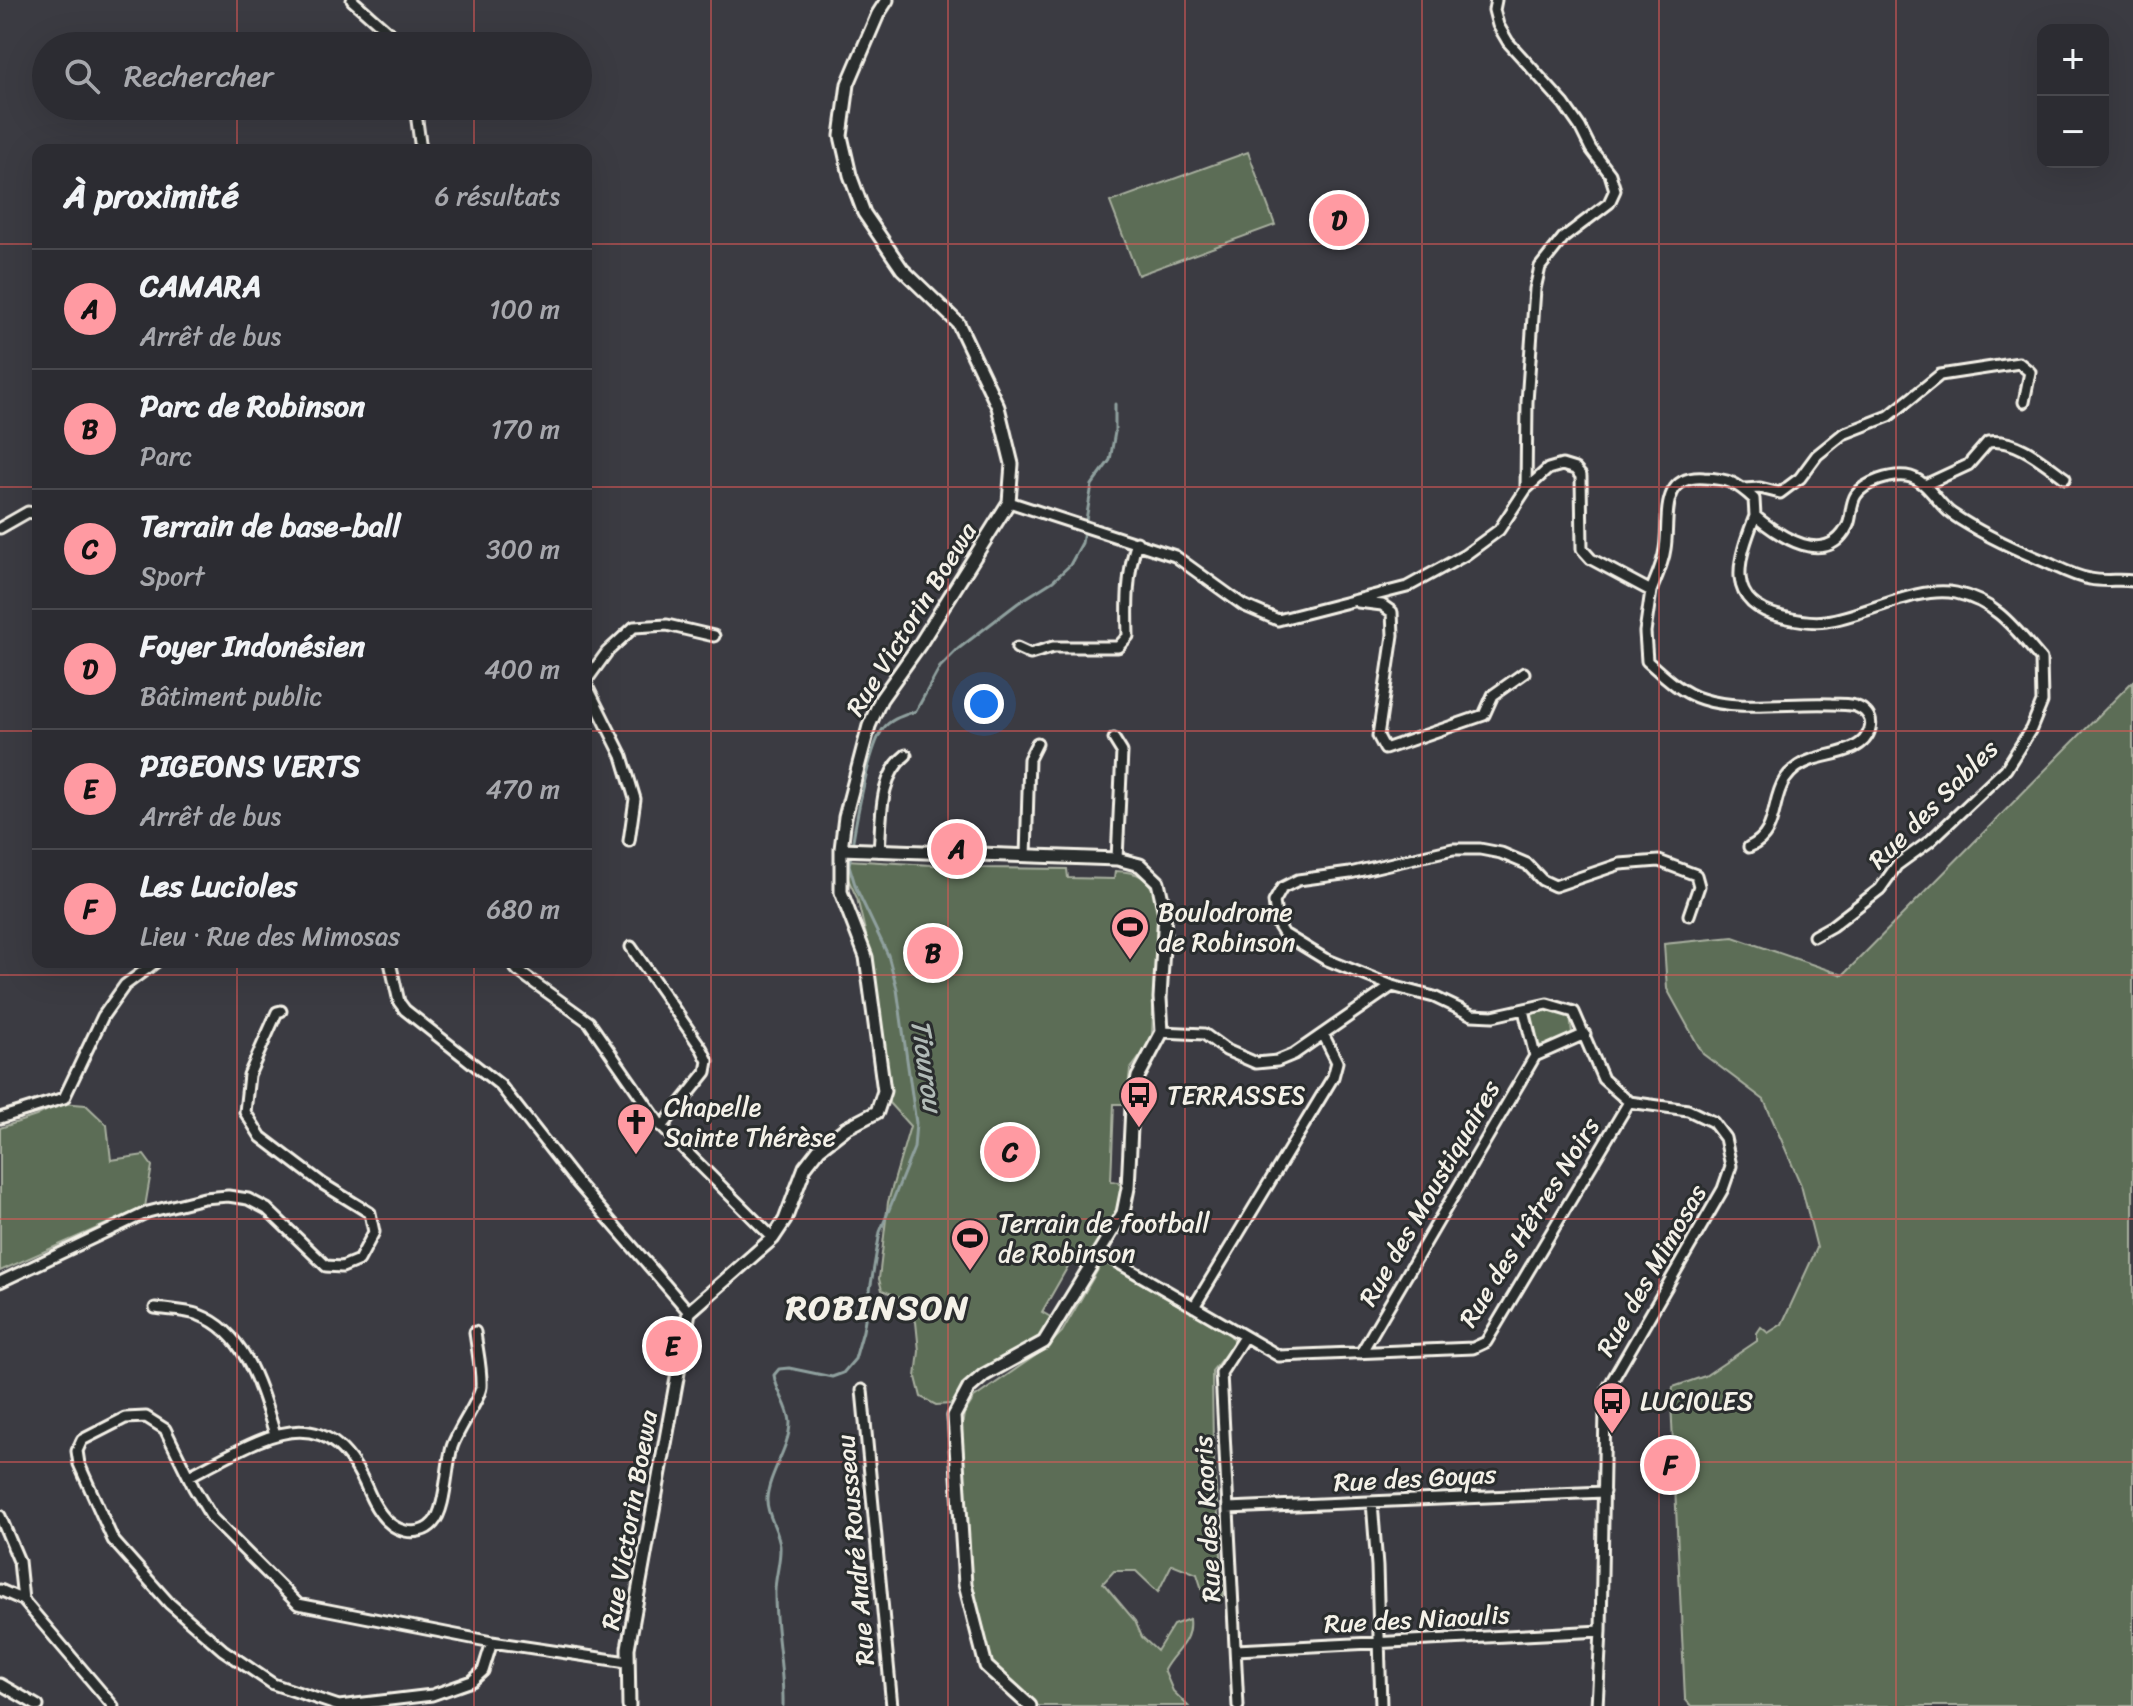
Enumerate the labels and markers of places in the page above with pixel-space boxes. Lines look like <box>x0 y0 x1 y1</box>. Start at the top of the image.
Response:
pin: D <box>1313 190 1365 250</box>
pin: A <box>931 819 983 879</box>
place label: Boulodrome de Robinson <box>1158 889 1295 965</box>
sports icon: Boulodrome de Robinson <box>1109 906 1151 961</box>
pin: B <box>907 923 959 983</box>
place label: TERRASSES <box>1167 1072 1305 1118</box>
bus stop icon: TERRASSES <box>1118 1074 1160 1129</box>
place label: Chapelle Sainte Thérèse <box>664 1084 836 1160</box>
church icon: Chapelle Sainte Thérèse <box>615 1101 657 1156</box>
pin: C <box>984 1122 1036 1182</box>
place label: Terrain de football de Robinson <box>998 1200 1210 1276</box>
sports icon: Terrain de football de Robinson <box>949 1217 991 1272</box>
pin: E <box>646 1316 698 1376</box>
place label: LUCIOLES <box>1640 1378 1753 1424</box>
bus stop icon: LUCIOLES <box>1591 1380 1633 1435</box>
pin: F <box>1644 1435 1696 1495</box>

